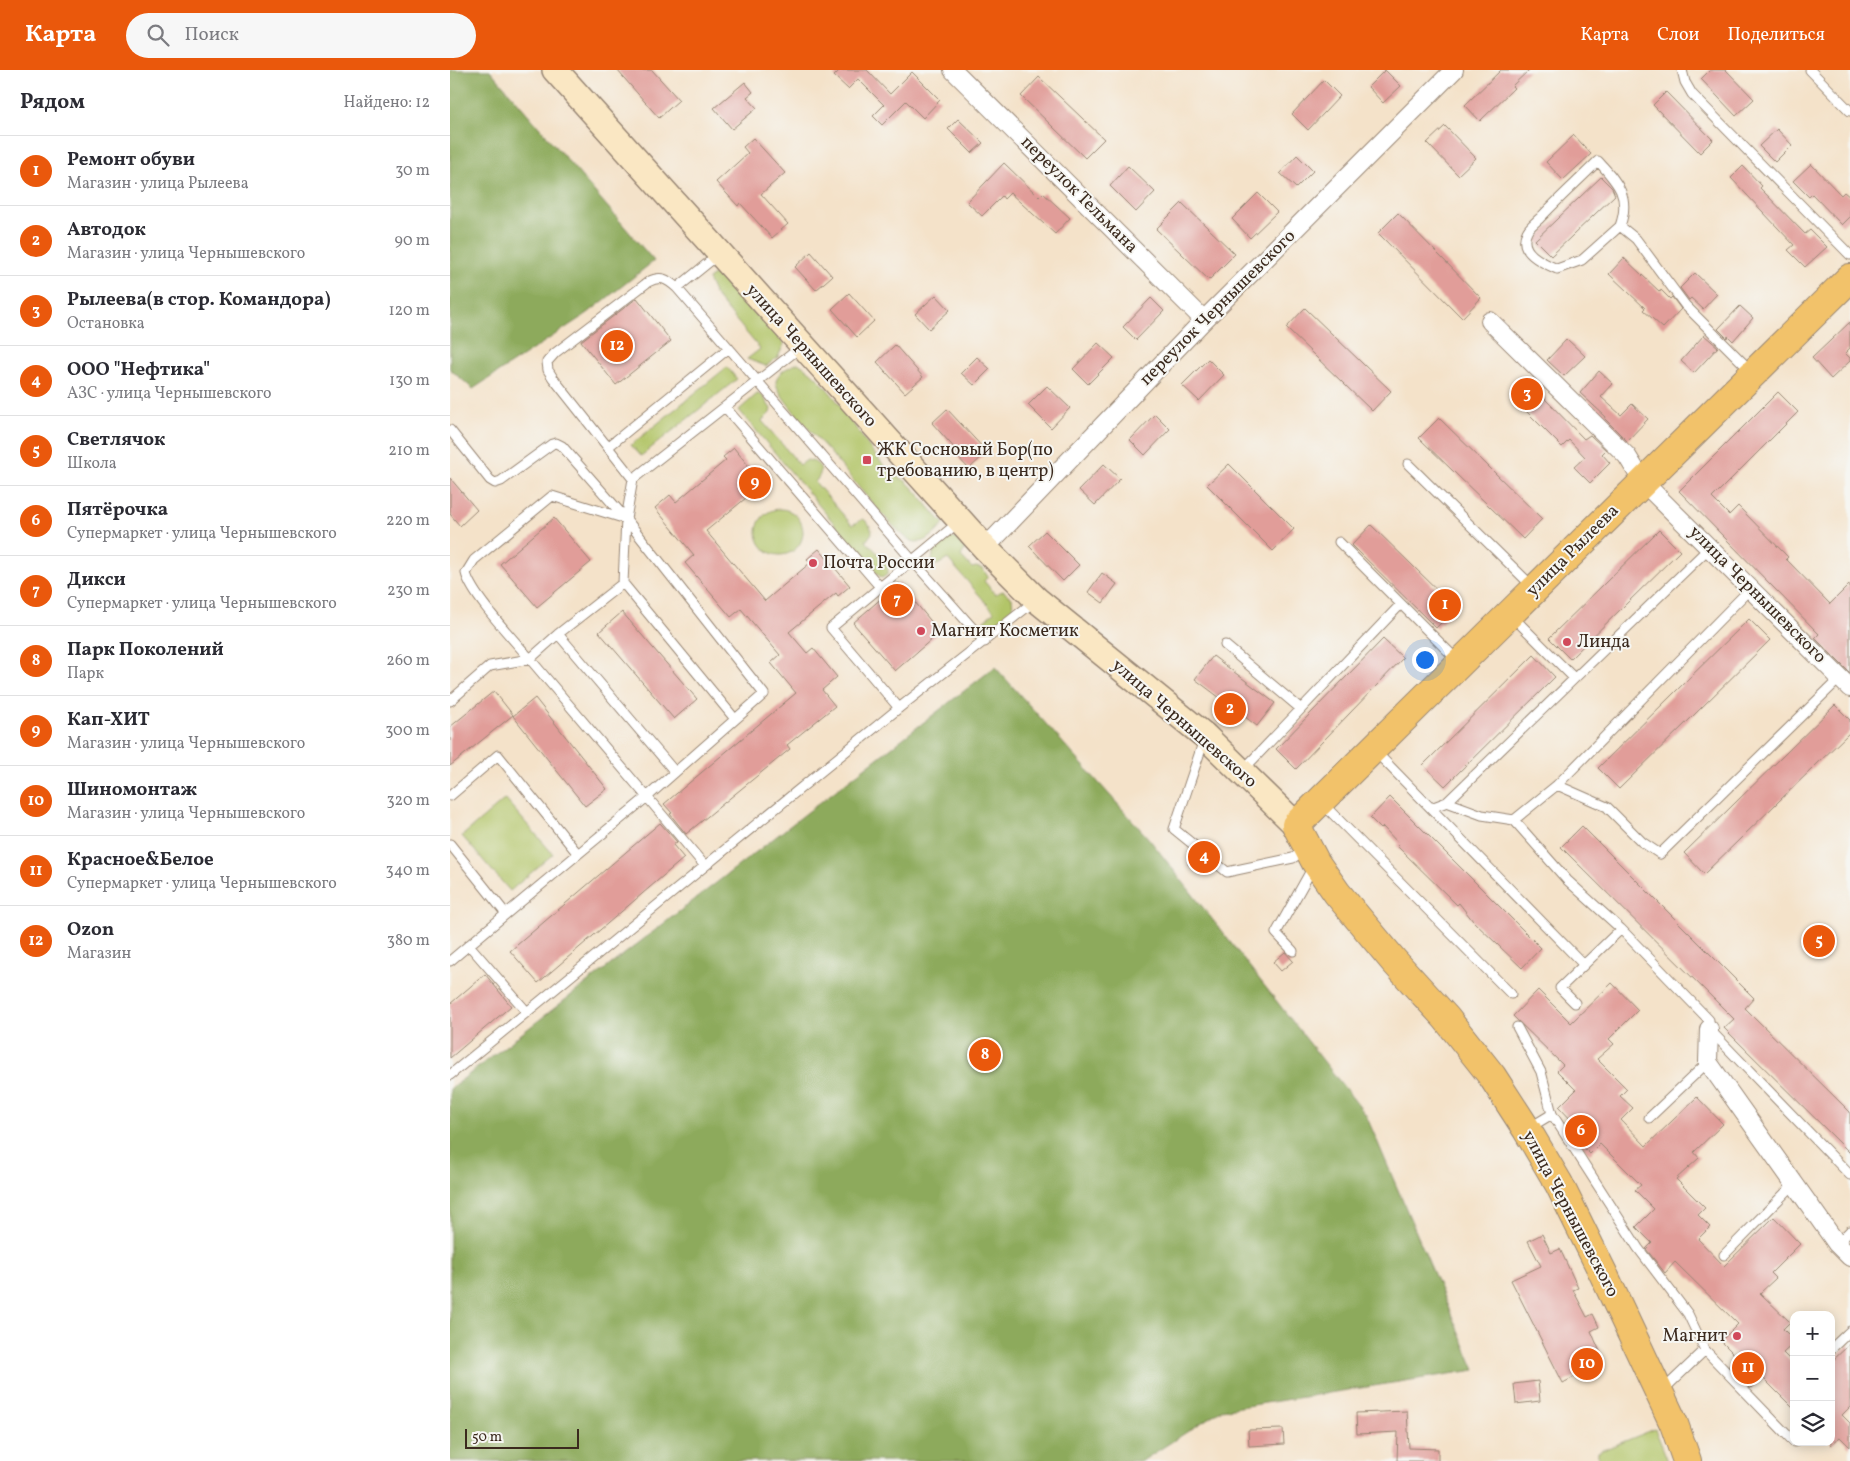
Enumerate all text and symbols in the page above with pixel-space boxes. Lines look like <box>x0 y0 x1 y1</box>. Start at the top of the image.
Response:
search box <box>126 13 476 58</box>
text: Карта <box>25 18 96 52</box>
icon: search <box>144 21 172 49</box>
text: Поиск <box>184 22 239 48</box>
text: Карта <box>1581 23 1629 48</box>
text: Слои <box>1657 23 1699 48</box>
text: Поделиться <box>1727 23 1825 48</box>
text: Рядом <box>20 88 85 117</box>
text: Найдено: 12 <box>344 92 430 114</box>
street label: переулок Тельмана <box>1015 131 1143 259</box>
text: Ремонт обуви <box>67 147 195 173</box>
text: 1 <box>33 160 39 182</box>
text: 30 m <box>395 160 430 182</box>
text: Магазин · улица Рылеева <box>67 173 249 195</box>
text: Автодок <box>67 217 146 243</box>
street label: переулок Чернышевского <box>1134 224 1302 392</box>
text: 2 <box>32 230 40 252</box>
text: 90 m <box>394 230 430 252</box>
text: Магазин · улица Чернышевского <box>67 243 305 265</box>
street label: улица Чернышевского <box>740 279 882 433</box>
text: Рылеева(в стор. Командора) <box>67 287 331 313</box>
text: 3 <box>32 300 40 322</box>
text: 120 m <box>388 300 430 322</box>
text: Остановка <box>67 313 145 335</box>
pin: 12 <box>601 327 633 365</box>
text: ООО "Нефтика" <box>67 357 210 383</box>
text: 4 <box>31 370 41 392</box>
text: 130 m <box>389 370 430 392</box>
pin: 3 <box>1511 375 1543 413</box>
text: АЗС · улица Чернышевского <box>67 383 272 405</box>
text: Светлячок <box>67 427 165 453</box>
place label: ЖК Сосновый Бор(по требованию, в центр) <box>877 438 1054 484</box>
text: 5 <box>32 440 40 462</box>
text: 210 m <box>388 440 430 462</box>
text: Школа <box>67 453 117 475</box>
marker: ЖК Сосновый Бор(по требованию, в центр) <box>861 454 873 466</box>
pin: 9 <box>739 464 771 502</box>
text: Пятёрочка <box>67 497 168 523</box>
street label: улица Рылеева <box>1521 499 1625 603</box>
text: 6 <box>32 510 40 532</box>
text: 220 m <box>386 510 430 532</box>
street label: улица Чернышевского <box>1683 521 1831 669</box>
text: Супермаркет · улица Чернышевского <box>67 523 337 545</box>
place label: Почта России <box>823 551 935 576</box>
marker: Почта России <box>807 557 819 569</box>
text: Дикси <box>67 567 126 593</box>
text: 7 <box>32 580 40 602</box>
text: 230 m <box>387 580 430 602</box>
pin: 7 <box>881 581 913 619</box>
pin: 1 <box>1429 586 1461 624</box>
text: Супермаркет · улица Чернышевского <box>67 593 337 615</box>
place label: Магнит Косметик <box>931 619 1079 644</box>
marker: Магнит Косметик <box>915 625 927 637</box>
place label: Линда <box>1577 630 1630 655</box>
marker: Линда <box>1561 636 1573 648</box>
text: Парк Поколений <box>67 637 224 663</box>
your location <box>1412 647 1438 673</box>
text: 8 <box>32 650 40 672</box>
text: 260 m <box>386 650 430 672</box>
street label: улица Чернышевского <box>1106 654 1262 794</box>
text: Парк <box>67 663 104 685</box>
pin: 2 <box>1214 690 1246 728</box>
text: Кап-ХИТ <box>67 707 150 733</box>
text: 9 <box>32 720 40 742</box>
text: 300 m <box>385 720 430 742</box>
text: Магазин · улица Чернышевского <box>67 733 305 755</box>
text: Шиномонтаж <box>67 777 197 803</box>
text: 10 <box>28 790 44 812</box>
text: 320 m <box>386 790 430 812</box>
text: Магазин · улица Чернышевского <box>67 803 305 825</box>
pin: 4 <box>1188 838 1220 876</box>
text: Красное&Белое <box>67 847 214 873</box>
text: 11 <box>30 860 42 882</box>
text: 340 m <box>386 860 430 882</box>
text: Супермаркет · улица Чернышевского <box>67 873 337 895</box>
text: Ozon <box>67 917 114 943</box>
pin: 5 <box>1803 922 1835 960</box>
text: 12 <box>29 930 43 952</box>
text: 380 m <box>387 930 430 952</box>
text: Магазин <box>67 943 131 965</box>
pin: 8 <box>969 1036 1001 1074</box>
pin: 6 <box>1565 1112 1597 1150</box>
street label: улица Чернышевского <box>1515 1126 1625 1302</box>
map controls <box>1790 1311 1835 1446</box>
button: + <box>1790 1311 1835 1356</box>
place label: Магнит <box>1663 1324 1727 1349</box>
marker: Магнит <box>1731 1330 1743 1342</box>
pin: 10 <box>1571 1345 1603 1383</box>
pin: 11 <box>1732 1349 1764 1387</box>
button: − <box>1790 1356 1835 1401</box>
button: layers <box>1790 1401 1835 1446</box>
scale bar <box>465 1426 579 1449</box>
text: 50 m <box>472 1428 502 1447</box>

